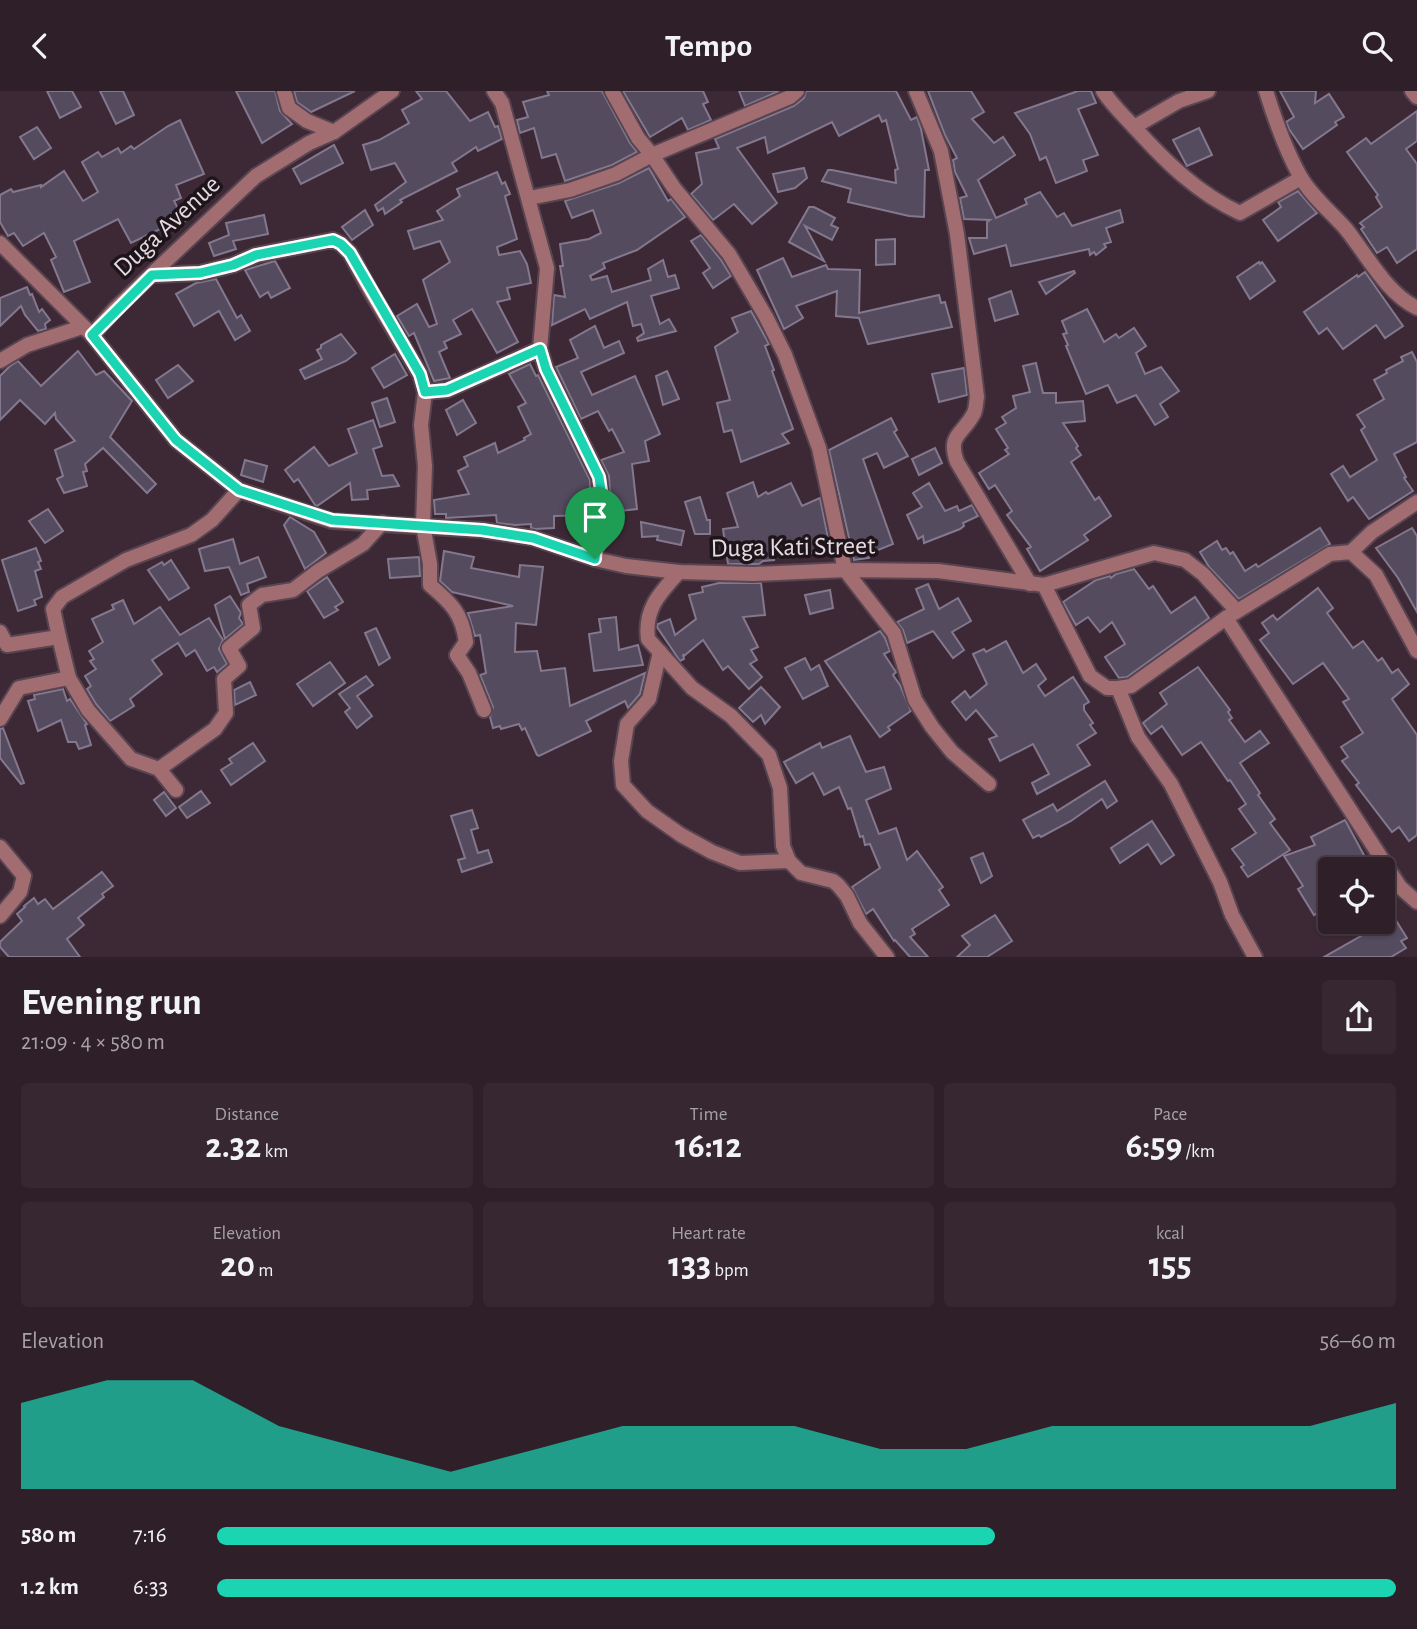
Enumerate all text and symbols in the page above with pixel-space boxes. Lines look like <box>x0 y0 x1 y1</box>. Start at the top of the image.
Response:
icon: back <box>21 27 59 65</box>
icon: search <box>1358 27 1396 65</box>
text: Tempo <box>665 30 752 62</box>
street label: Duga Avenue <box>109 171 225 281</box>
pin <box>565 487 625 559</box>
icon: arrive <box>576 498 614 536</box>
street label: Duga Kati Street <box>710 533 876 561</box>
map controls <box>1318 857 1395 934</box>
button: locate <box>1318 857 1395 934</box>
button: share <box>1322 980 1396 1054</box>
text: Evening run <box>21 984 202 1022</box>
text: 21:09 · 4 × 580 m <box>21 1031 165 1054</box>
text: Distance <box>215 1105 279 1124</box>
text: Time <box>690 1105 727 1124</box>
text: Pace <box>1153 1105 1187 1124</box>
text: 2.32 <box>205 1129 261 1164</box>
text: 16:12 <box>675 1129 742 1164</box>
text: 6:59 <box>1125 1129 1182 1164</box>
text: km <box>261 1142 288 1161</box>
text: /km <box>1182 1142 1215 1161</box>
text: Elevation <box>212 1224 281 1243</box>
text: Heart rate <box>671 1224 746 1243</box>
text: kcal <box>1156 1224 1185 1243</box>
text: 20 <box>220 1248 255 1283</box>
text: 133 <box>668 1248 711 1283</box>
text: 155 <box>1149 1248 1192 1283</box>
text: m <box>255 1261 273 1280</box>
text: bpm <box>711 1261 749 1280</box>
text: Elevation <box>21 1330 104 1353</box>
text: 56–60 m <box>1319 1330 1396 1353</box>
text: 580 m <box>21 1524 76 1547</box>
text: 7:16 <box>133 1524 167 1547</box>
text: 1.2 km <box>21 1576 79 1599</box>
text: 6:33 <box>133 1576 168 1599</box>

